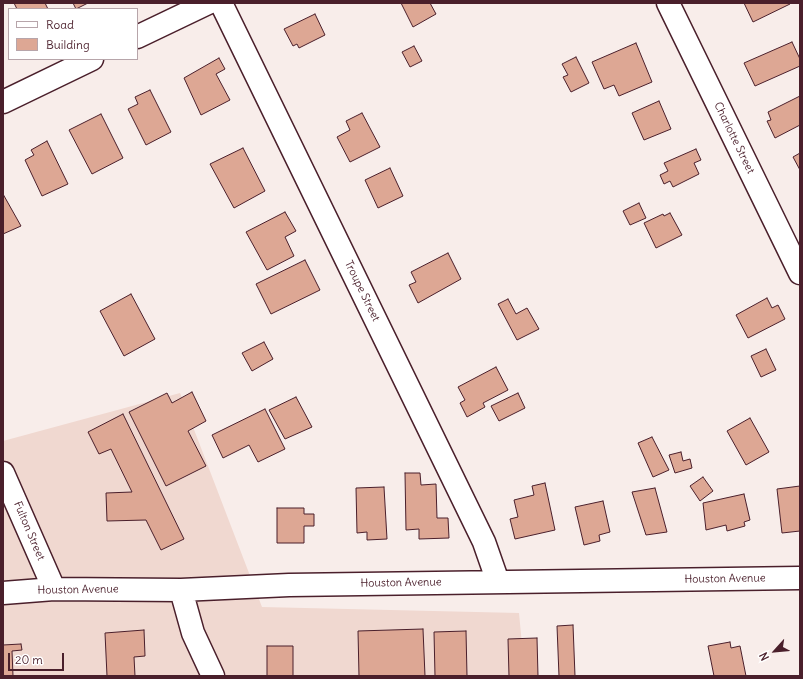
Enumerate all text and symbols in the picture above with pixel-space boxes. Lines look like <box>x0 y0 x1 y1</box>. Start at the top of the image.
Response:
legend <box>8 8 138 60</box>
text: Road <box>46 17 74 32</box>
text: Building <box>46 37 90 52</box>
street label: Charlotte Street <box>711 100 757 176</box>
street label: Troupe Street <box>342 258 382 324</box>
street label: Fulton Street <box>11 499 47 563</box>
street label: Houston Avenue <box>684 572 766 586</box>
street label: Houston Avenue <box>360 576 442 590</box>
street label: Houston Avenue <box>37 583 119 597</box>
north arrow <box>755 631 795 671</box>
scale bar <box>10 645 66 671</box>
text: N <box>756 650 772 663</box>
text: 20 m <box>15 652 43 667</box>

